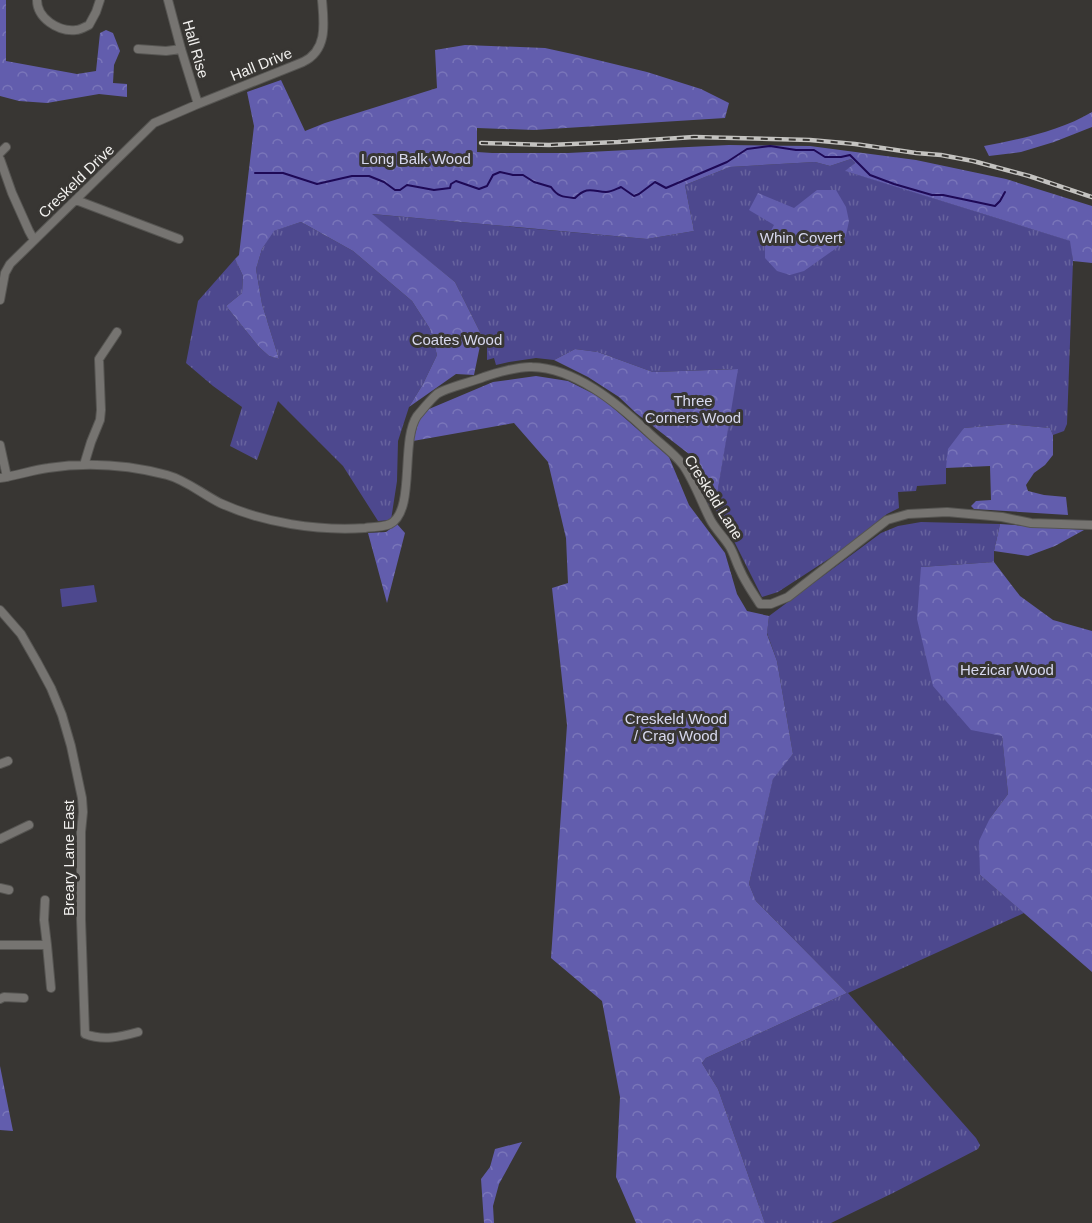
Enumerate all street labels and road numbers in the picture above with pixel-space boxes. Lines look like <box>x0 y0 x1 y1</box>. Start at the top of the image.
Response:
street label: Hall Rise <box>180 18 212 80</box>
street label: Hall Drive <box>228 44 294 84</box>
street label: Creskeld Drive <box>35 141 117 221</box>
street label: Creskeld Lane <box>681 451 747 543</box>
street label: Breary Lane East <box>60 799 77 916</box>

